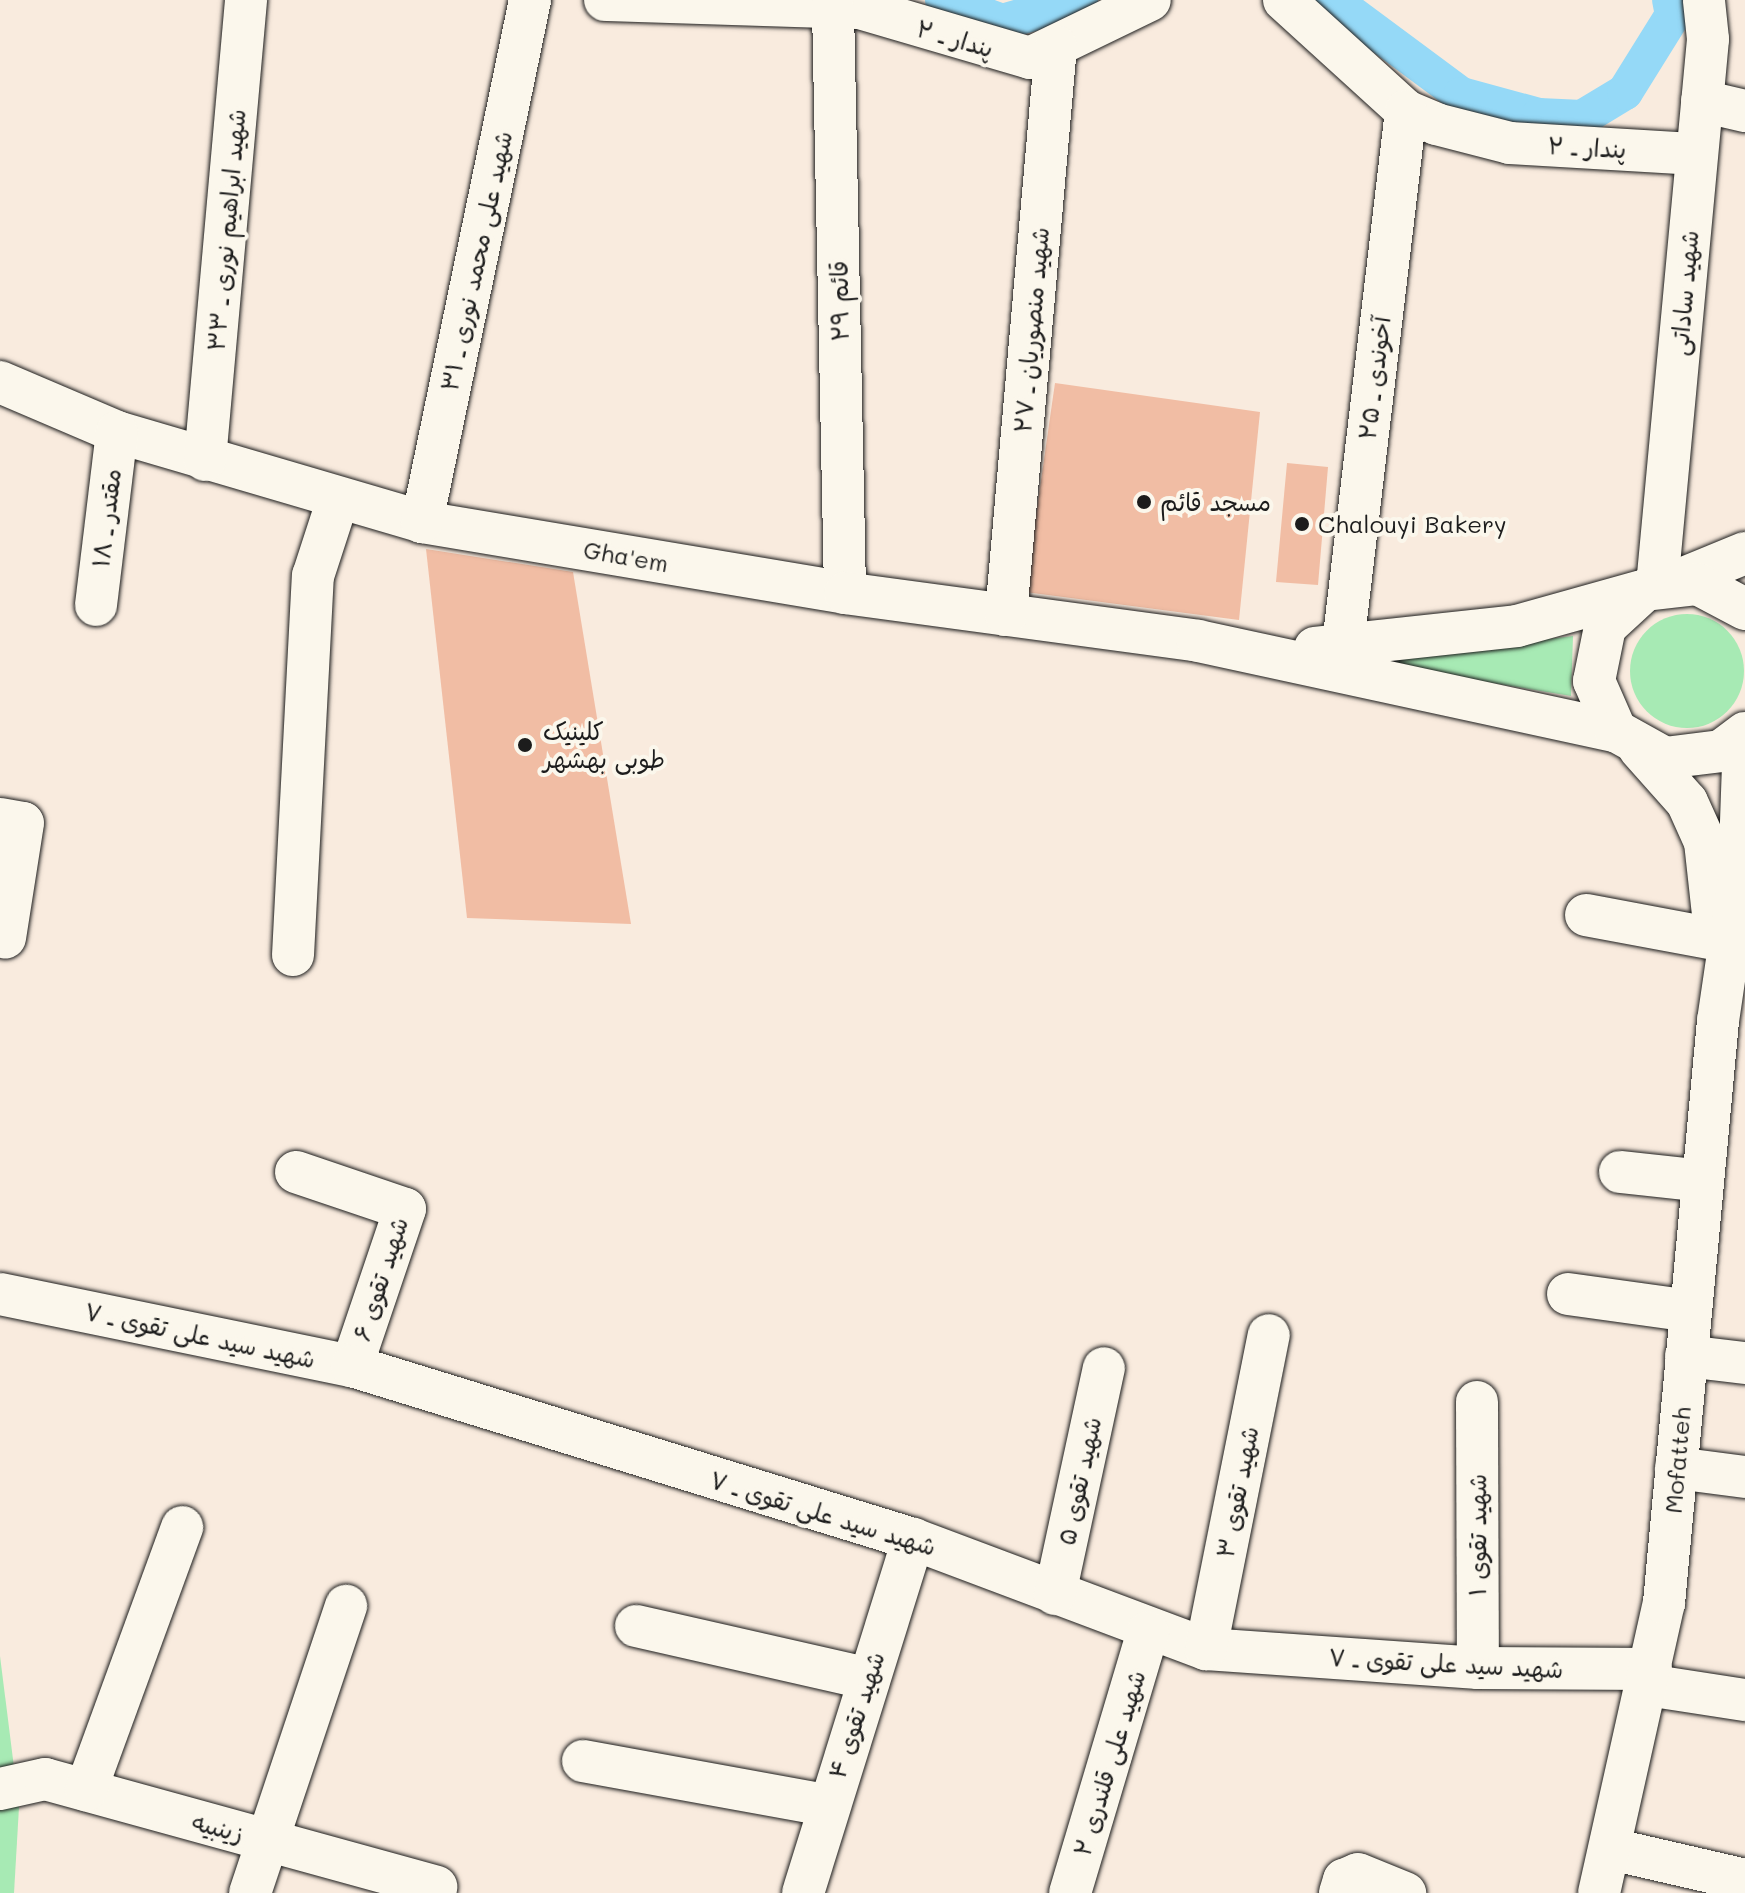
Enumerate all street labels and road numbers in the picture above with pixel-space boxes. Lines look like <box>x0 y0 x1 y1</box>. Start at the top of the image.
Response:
street label: پندار ـ ۲ <box>913 13 997 63</box>
street label: شهید ابراهیم نوری ـ ۳۳ <box>201 108 251 352</box>
street label: شهید علی محمد نوری ـ ۳۱ <box>434 128 518 394</box>
street label: پندار ـ ۲ <box>1547 131 1627 163</box>
street label: شهید منصوریان ـ ۲۷ <box>1008 226 1054 434</box>
street label: شهید ساداتی <box>1664 229 1704 357</box>
street label: قائم ۲۹ <box>824 260 854 342</box>
street label: آخوندی ـ ۲۵ <box>1352 315 1396 441</box>
street label: مقتدر ـ ۱۸ <box>86 467 126 569</box>
street label: Gha'em <box>581 534 671 578</box>
street label: شهید تقوی ۶ <box>346 1214 414 1344</box>
street label: شهید سید علی تقوی ـ ۷ <box>82 1296 318 1374</box>
street label: Mofatteh <box>1658 1405 1696 1515</box>
street label: شهید تقوی ۵ <box>1051 1414 1107 1548</box>
street label: شهید تقوی ۳ <box>1210 1424 1264 1560</box>
street label: شهید سید علی تقوی ـ ۷ <box>706 1465 940 1561</box>
street label: شهید تقوی ۱ <box>1463 1474 1491 1596</box>
street label: شهید سید علی تقوی ـ ۷ <box>1328 1642 1564 1684</box>
street label: شهید تقوی ۴ <box>822 1648 890 1782</box>
street label: شهید علی قلندری ۲ <box>1067 1667 1151 1859</box>
street label: زینبیه <box>189 1806 247 1848</box>

